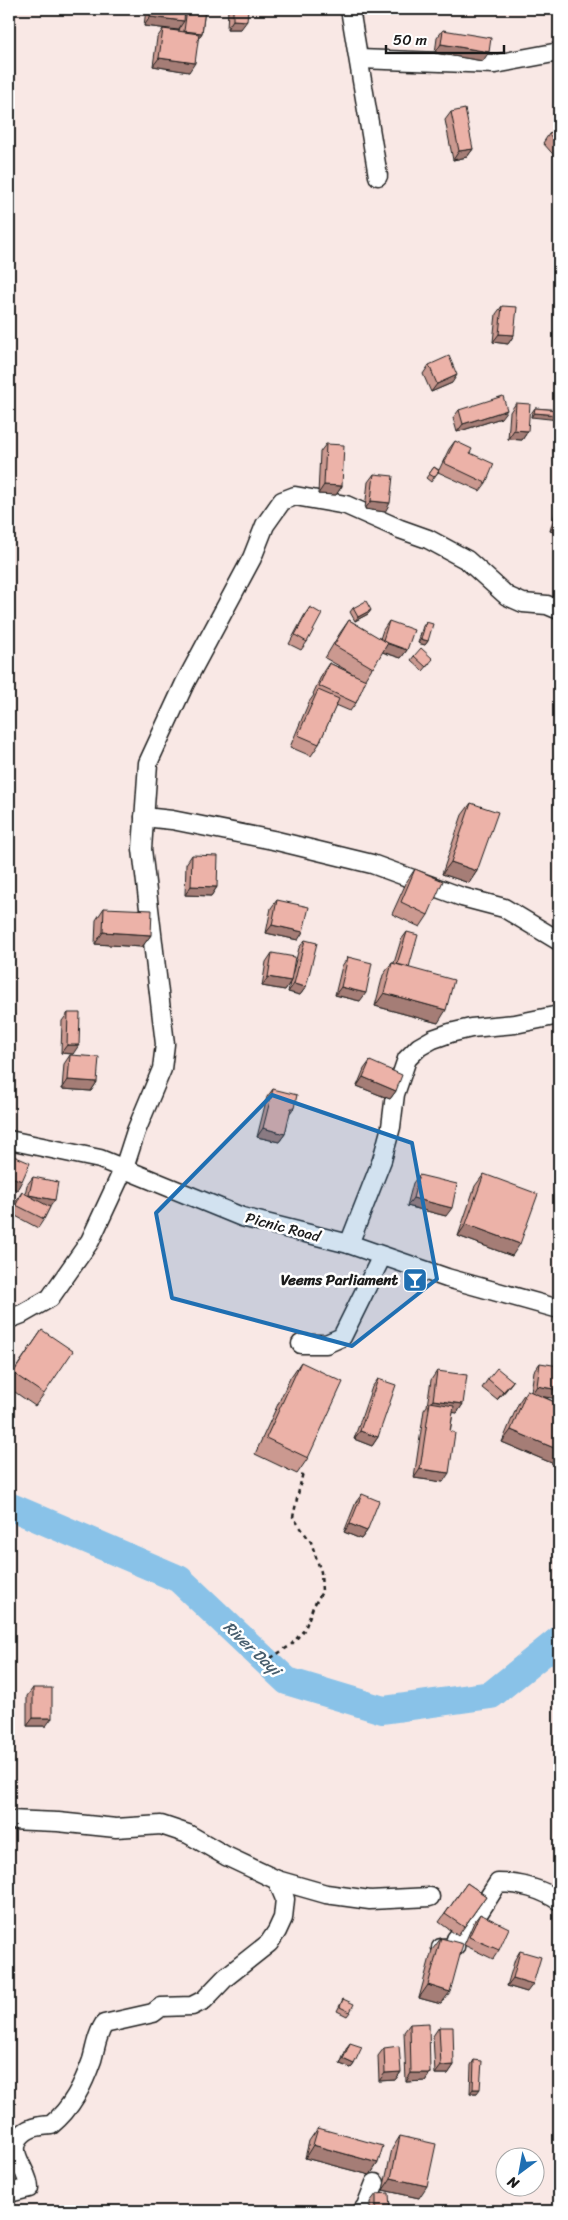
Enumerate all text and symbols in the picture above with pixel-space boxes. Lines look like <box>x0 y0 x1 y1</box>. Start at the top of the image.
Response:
scale bar <box>386 22 503 54</box>
text: 50 m <box>393 27 428 53</box>
street label: Picnic Road <box>243 1205 324 1250</box>
place label: Veems Parliament <box>281 1267 398 1293</box>
bar icon: Veems Parliament <box>402 1267 428 1293</box>
water label: River Dayi <box>216 1613 290 1685</box>
north arrow <box>496 2148 546 2198</box>
text: N <box>502 2169 525 2196</box>

